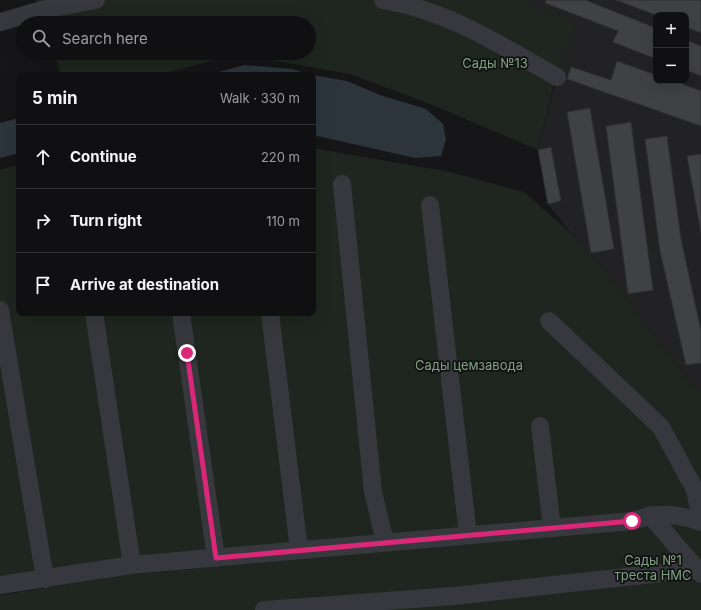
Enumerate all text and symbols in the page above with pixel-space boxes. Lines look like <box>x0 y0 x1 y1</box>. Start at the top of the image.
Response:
map controls <box>653 12 689 84</box>
button: + <box>653 12 689 48</box>
search box <box>16 16 316 60</box>
icon: search <box>30 27 52 49</box>
text: Search here <box>62 29 148 48</box>
button: − <box>653 48 689 84</box>
park label: Сады №13 <box>462 55 528 71</box>
text: 5 min <box>32 88 78 108</box>
text: Walk · 330 m <box>220 90 300 106</box>
icon: ahead <box>32 146 54 168</box>
text: Continue <box>70 147 137 166</box>
text: 220 m <box>261 149 300 165</box>
icon: right <box>32 210 54 232</box>
text: Turn right <box>70 211 142 230</box>
text: 110 m <box>266 213 300 229</box>
icon: arrive <box>32 274 54 296</box>
text: Arrive at destination <box>70 275 219 294</box>
route end <box>178 344 196 362</box>
park label: Сады цемзавода <box>415 357 523 373</box>
route start <box>623 512 641 530</box>
park label: Сады №1 треста НМС <box>614 552 692 583</box>

